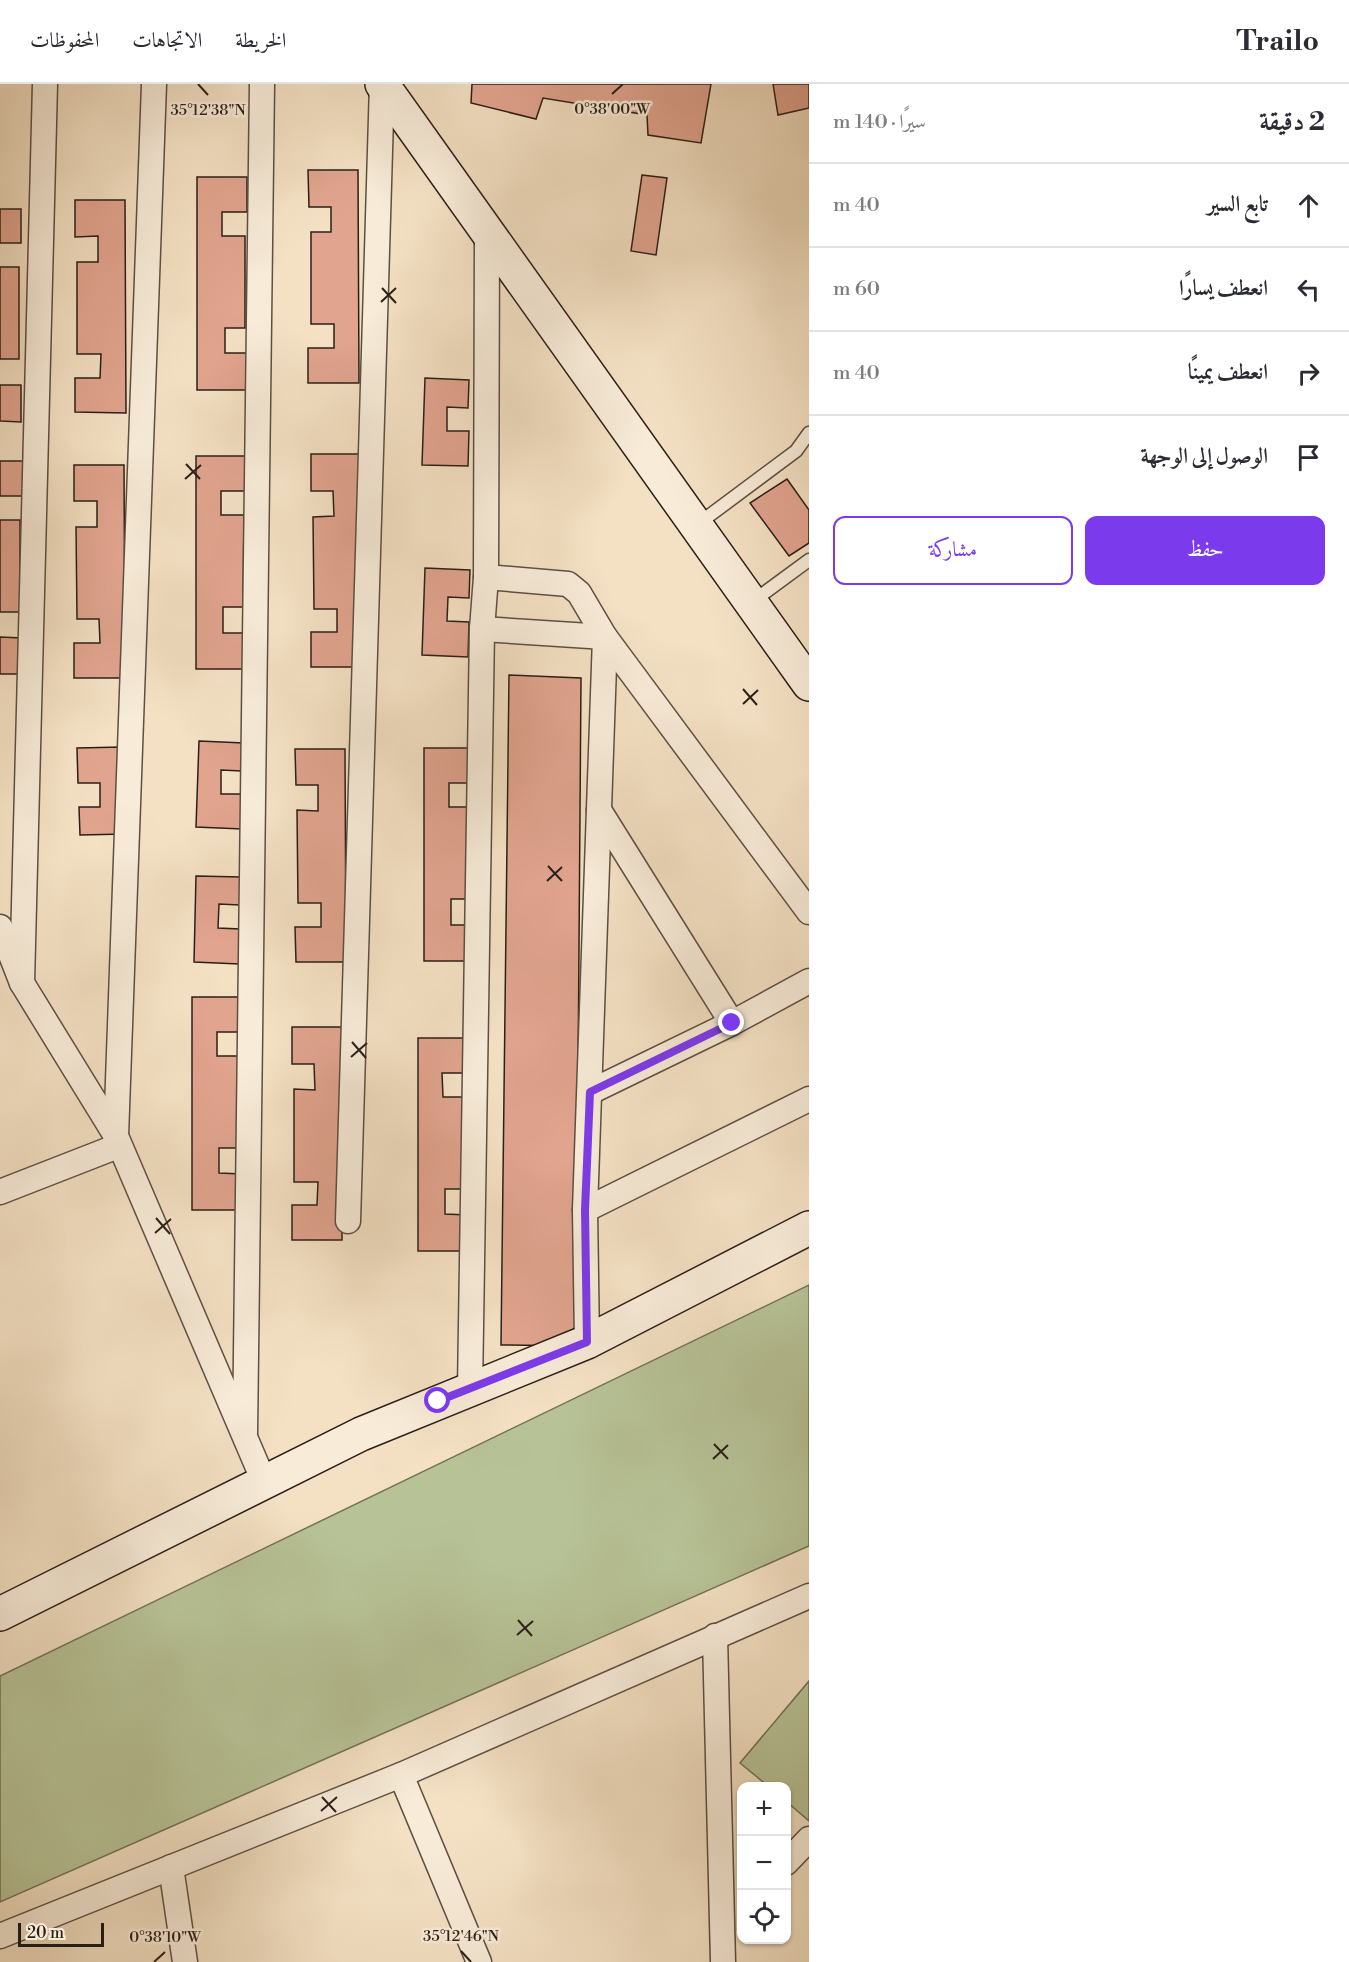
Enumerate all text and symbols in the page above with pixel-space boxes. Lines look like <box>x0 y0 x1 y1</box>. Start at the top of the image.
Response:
text: Trailo <box>1236 24 1319 59</box>
text: المحفوظات <box>30 28 99 54</box>
text: الاتجاهات <box>132 28 202 54</box>
text: الخريطة <box>235 28 286 54</box>
text: 0°38'00"W <box>574 100 650 119</box>
text: 35°12'38"N <box>170 101 246 120</box>
text: 2 دقيقة <box>1259 106 1325 138</box>
text: سيرًا · 140 m <box>833 110 926 135</box>
icon: ahead <box>1292 189 1325 222</box>
text: تابع السير <box>1207 191 1268 218</box>
text: 40 m <box>833 193 880 218</box>
icon: left <box>1292 273 1325 306</box>
text: انعطف يسارًا <box>1179 275 1268 302</box>
text: 60 m <box>833 277 880 302</box>
icon: right <box>1292 357 1325 390</box>
text: انعطف يمينًا <box>1188 359 1268 386</box>
text: 40 m <box>833 361 880 386</box>
icon: arrive <box>1292 441 1325 474</box>
text: الوصول إلى الوجهة <box>1140 443 1268 470</box>
button: مشاركة <box>833 516 1073 585</box>
button: حفظ <box>1085 516 1325 585</box>
route end <box>718 1009 744 1035</box>
route start <box>424 1387 450 1413</box>
map controls <box>737 1782 791 1944</box>
button: + <box>737 1782 791 1836</box>
button: − <box>737 1836 791 1890</box>
button: locate <box>737 1890 791 1944</box>
scale bar <box>18 1920 104 1948</box>
text: 20 m <box>27 1923 64 1943</box>
text: 35°12'46"N <box>423 1927 499 1946</box>
text: 0°38'10"W <box>129 1928 201 1947</box>

